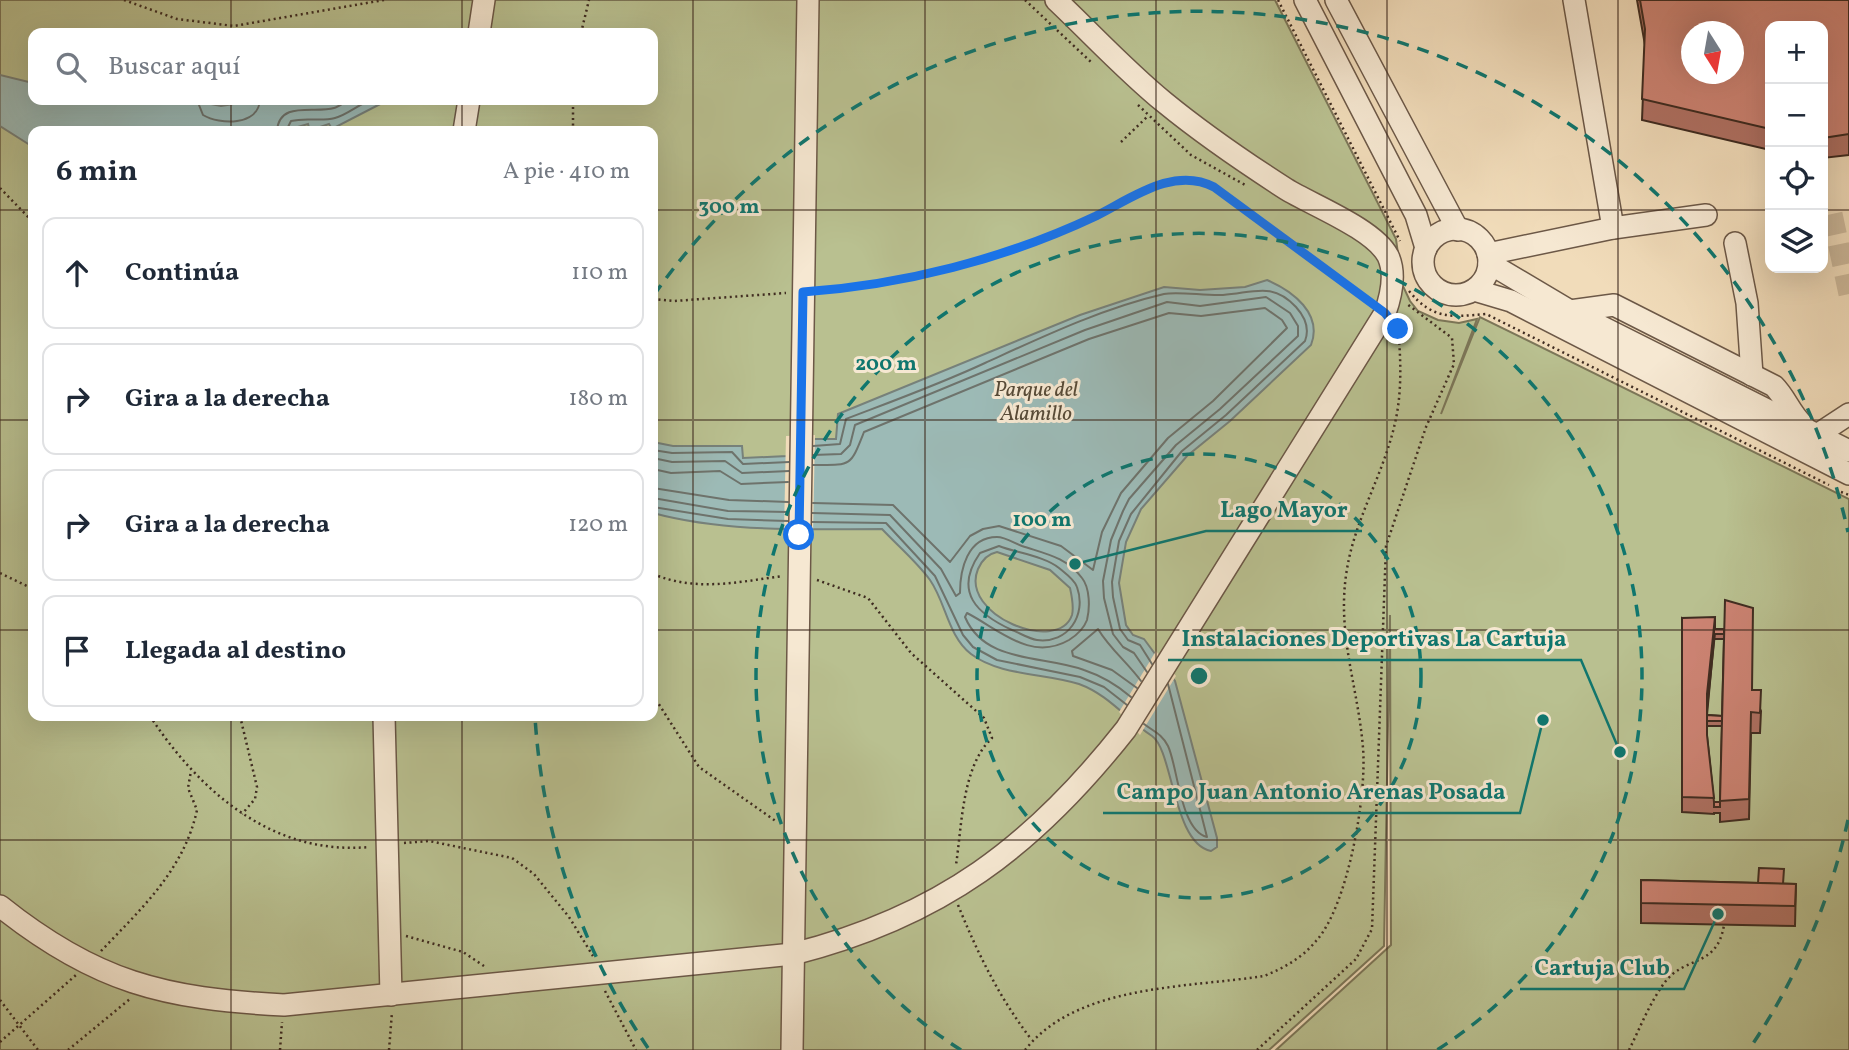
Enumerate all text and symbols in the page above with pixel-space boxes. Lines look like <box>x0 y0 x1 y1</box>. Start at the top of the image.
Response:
north arrow <box>1681 21 1744 84</box>
map controls <box>1765 21 1828 273</box>
button: + <box>1765 21 1828 84</box>
search box <box>28 28 658 105</box>
icon: search <box>52 48 90 86</box>
text: Buscar aquí <box>108 49 240 85</box>
button: − <box>1765 84 1828 147</box>
button: locate <box>1765 147 1828 210</box>
text: 6 min <box>56 151 138 193</box>
text: A pie · 410 m <box>503 156 630 188</box>
text: 300 m <box>699 193 759 222</box>
button: layers <box>1765 210 1828 273</box>
icon: ahead <box>58 254 96 292</box>
text: Continúa <box>125 255 239 291</box>
text: 110 m <box>571 257 628 289</box>
route end <box>1382 313 1413 344</box>
text: 200 m <box>855 350 917 379</box>
park label: Parque del Alamillo <box>994 376 1078 429</box>
icon: right <box>58 380 96 418</box>
text: Gira a la derecha <box>125 381 330 417</box>
text: 180 m <box>569 383 628 415</box>
callout: Lago Mayor <box>1206 487 1362 531</box>
text: Lago Mayor <box>1220 495 1348 527</box>
icon: right <box>58 506 96 544</box>
text: 100 m <box>1012 506 1072 535</box>
text: Gira a la derecha <box>125 507 330 543</box>
text: 120 m <box>568 509 628 541</box>
route start <box>783 519 814 550</box>
callout: Instalaciones Deportivas La Cartuja <box>1168 616 1581 660</box>
text: Instalaciones Deportivas La Cartuja <box>1181 624 1567 656</box>
icon: arrive <box>58 632 96 670</box>
text: Llegada al destino <box>125 633 346 669</box>
centre of rings <box>1187 664 1211 688</box>
callout: Campo Juan Antonio Arenas Posada <box>1103 769 1520 813</box>
text: Campo Juan Antonio Arenas Posada <box>1117 777 1505 809</box>
callout: Cartuja Club <box>1520 945 1684 989</box>
text: Cartuja Club <box>1534 953 1670 985</box>

